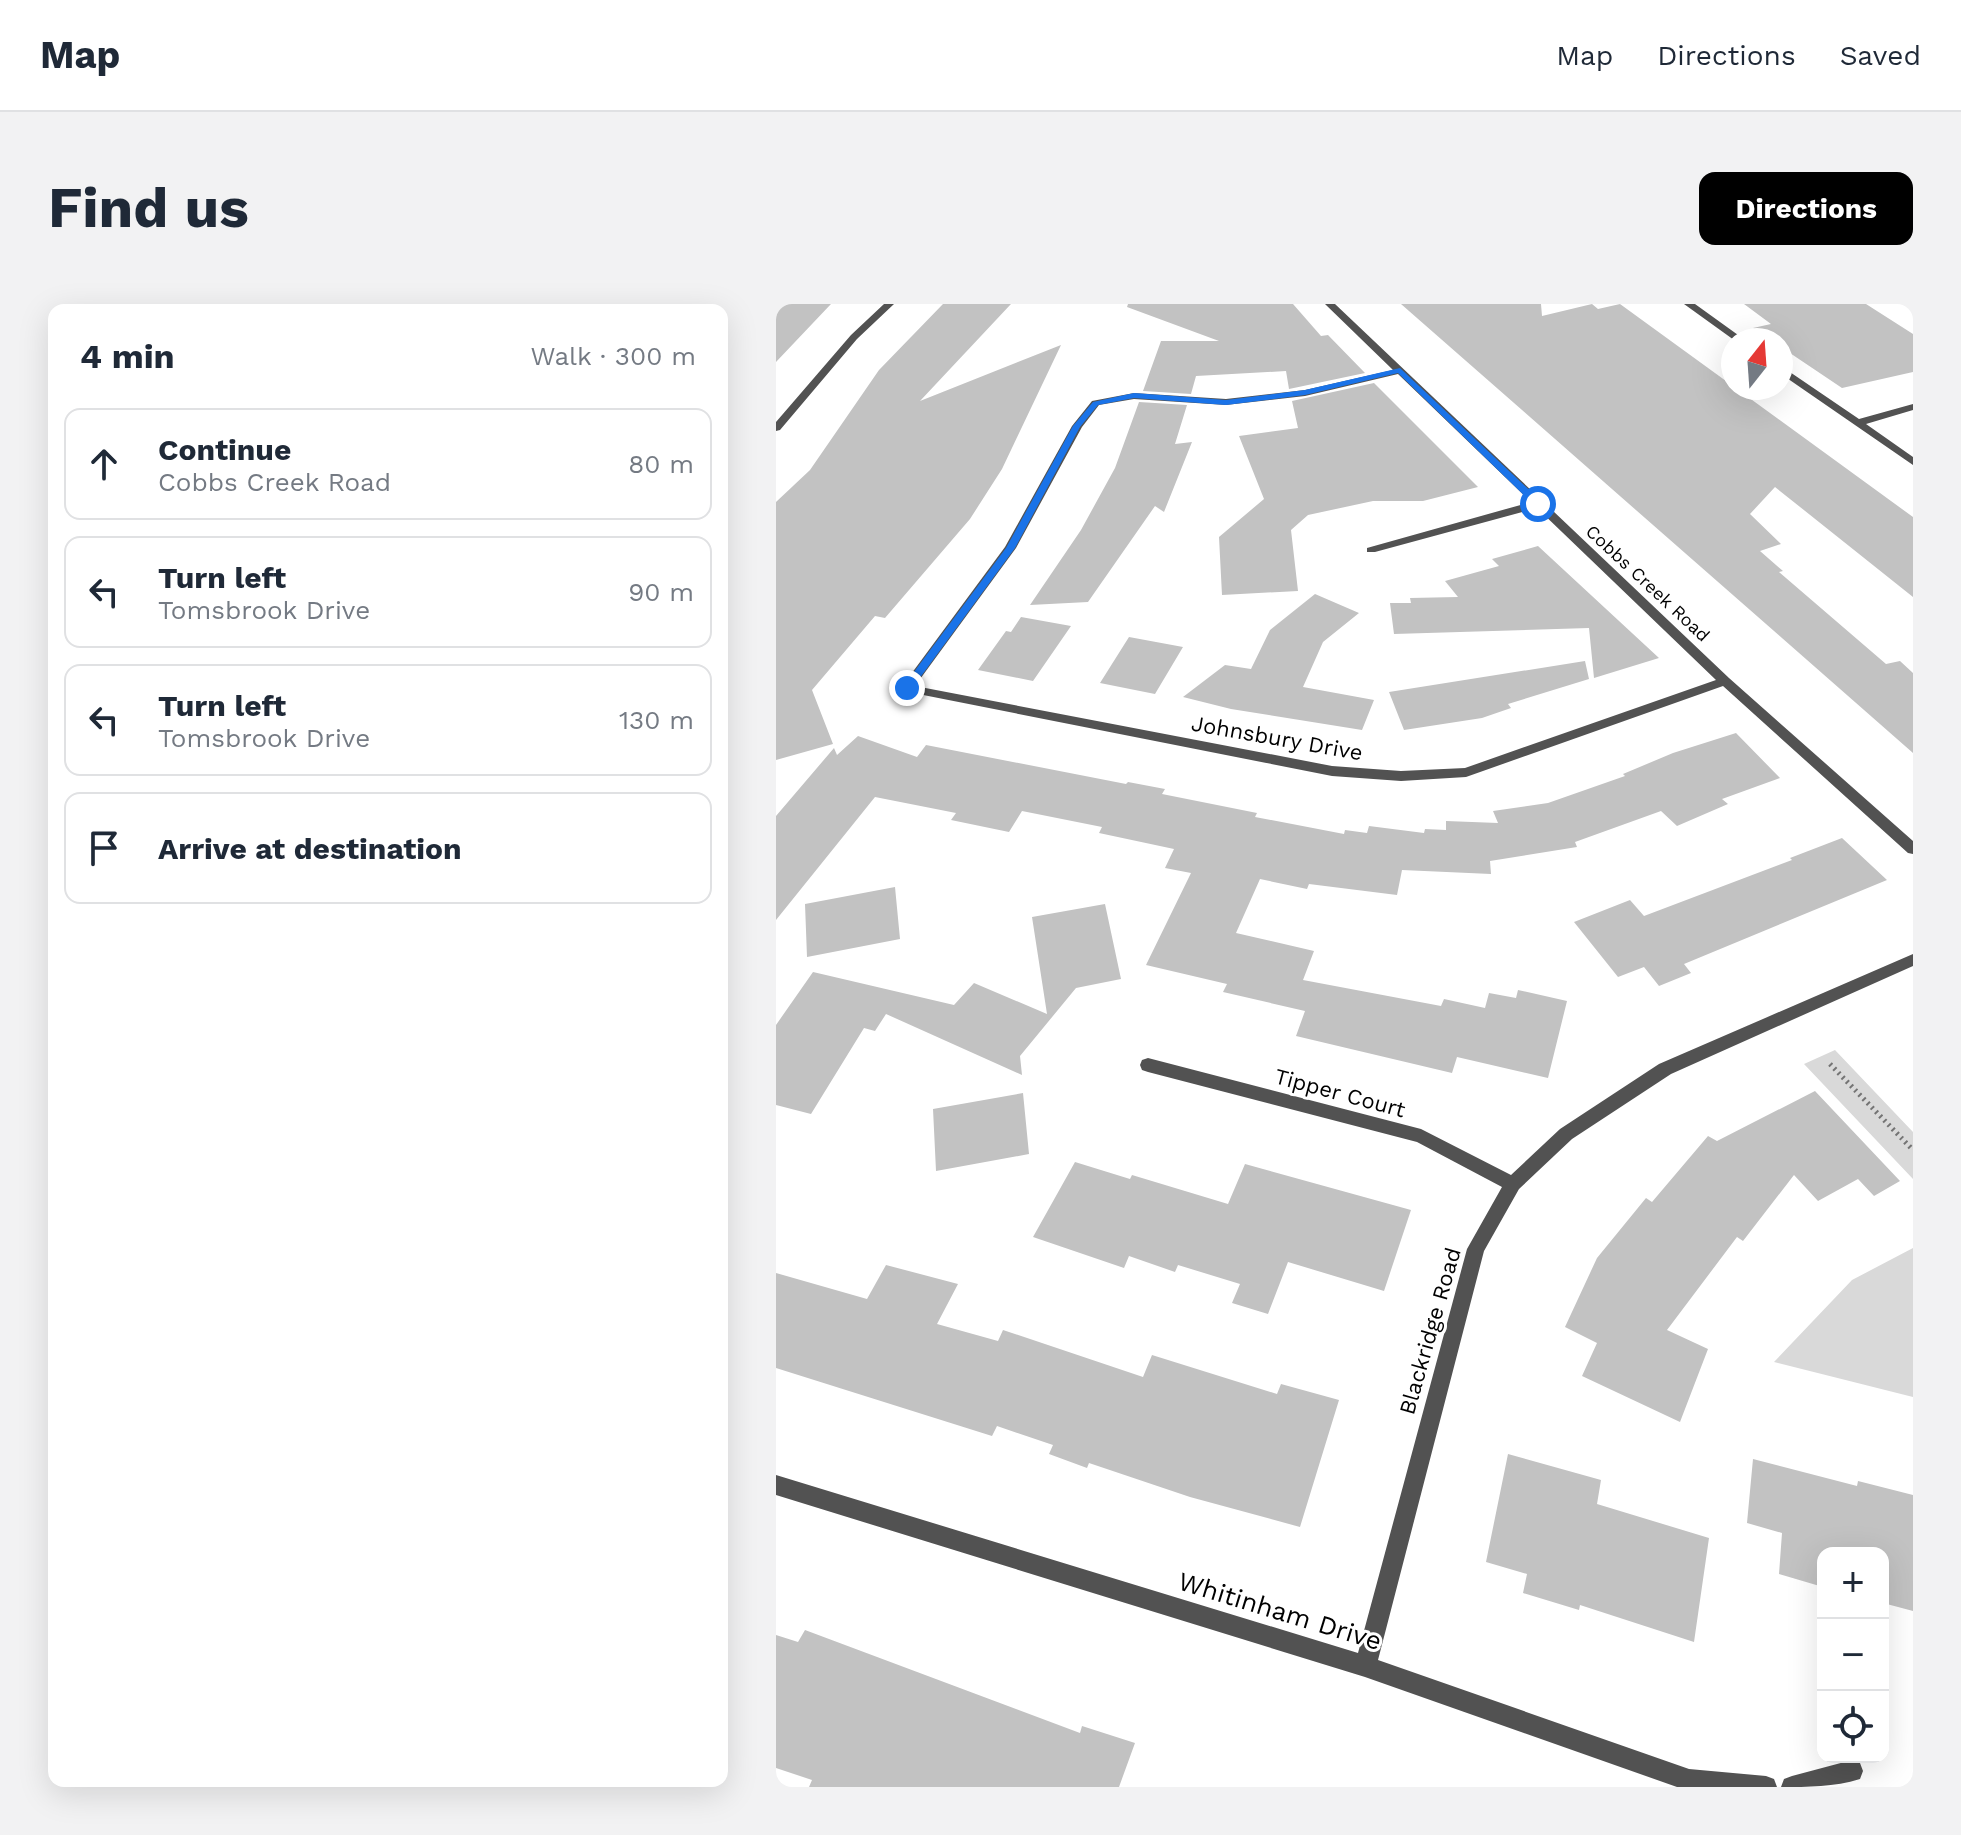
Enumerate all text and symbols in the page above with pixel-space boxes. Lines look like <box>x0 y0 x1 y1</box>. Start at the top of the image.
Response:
text: Map <box>40 33 120 77</box>
text: Map <box>1556 39 1613 72</box>
text: Directions <box>1657 39 1796 72</box>
text: Saved <box>1840 39 1921 72</box>
button: Directions <box>1699 172 1913 245</box>
text: Find us <box>48 175 249 241</box>
north arrow <box>1721 328 1793 400</box>
text: 4 min <box>80 336 175 376</box>
text: Walk · 300 m <box>530 341 696 371</box>
text: Continue <box>158 432 291 467</box>
icon: ahead <box>82 442 126 486</box>
text: 80 m <box>628 449 694 479</box>
text: Cobbs Creek Road <box>158 467 391 497</box>
route start <box>1520 486 1556 522</box>
street label: Cobbs Creek Road <box>1582 520 1714 646</box>
text: Turn left <box>158 560 286 595</box>
icon: left <box>82 570 126 614</box>
text: 90 m <box>628 577 694 607</box>
text: Tomsbrook Drive <box>158 595 370 625</box>
route end <box>889 670 925 706</box>
text: Turn left <box>158 688 286 723</box>
icon: left <box>82 698 126 742</box>
text: 130 m <box>619 705 694 735</box>
street label: Johnsbury Drive <box>1189 711 1365 765</box>
text: Tomsbrook Drive <box>158 723 370 753</box>
icon: arrive <box>82 826 126 870</box>
text: Arrive at destination <box>158 831 462 866</box>
street label: Tipper Court <box>1272 1064 1408 1122</box>
street label: Blackridge Road <box>1394 1245 1466 1417</box>
map controls <box>1817 1547 1889 1763</box>
button: + <box>1817 1547 1889 1619</box>
street label: Whitinham Drive <box>1175 1566 1385 1656</box>
button: − <box>1817 1619 1889 1691</box>
button: locate <box>1817 1691 1889 1763</box>

